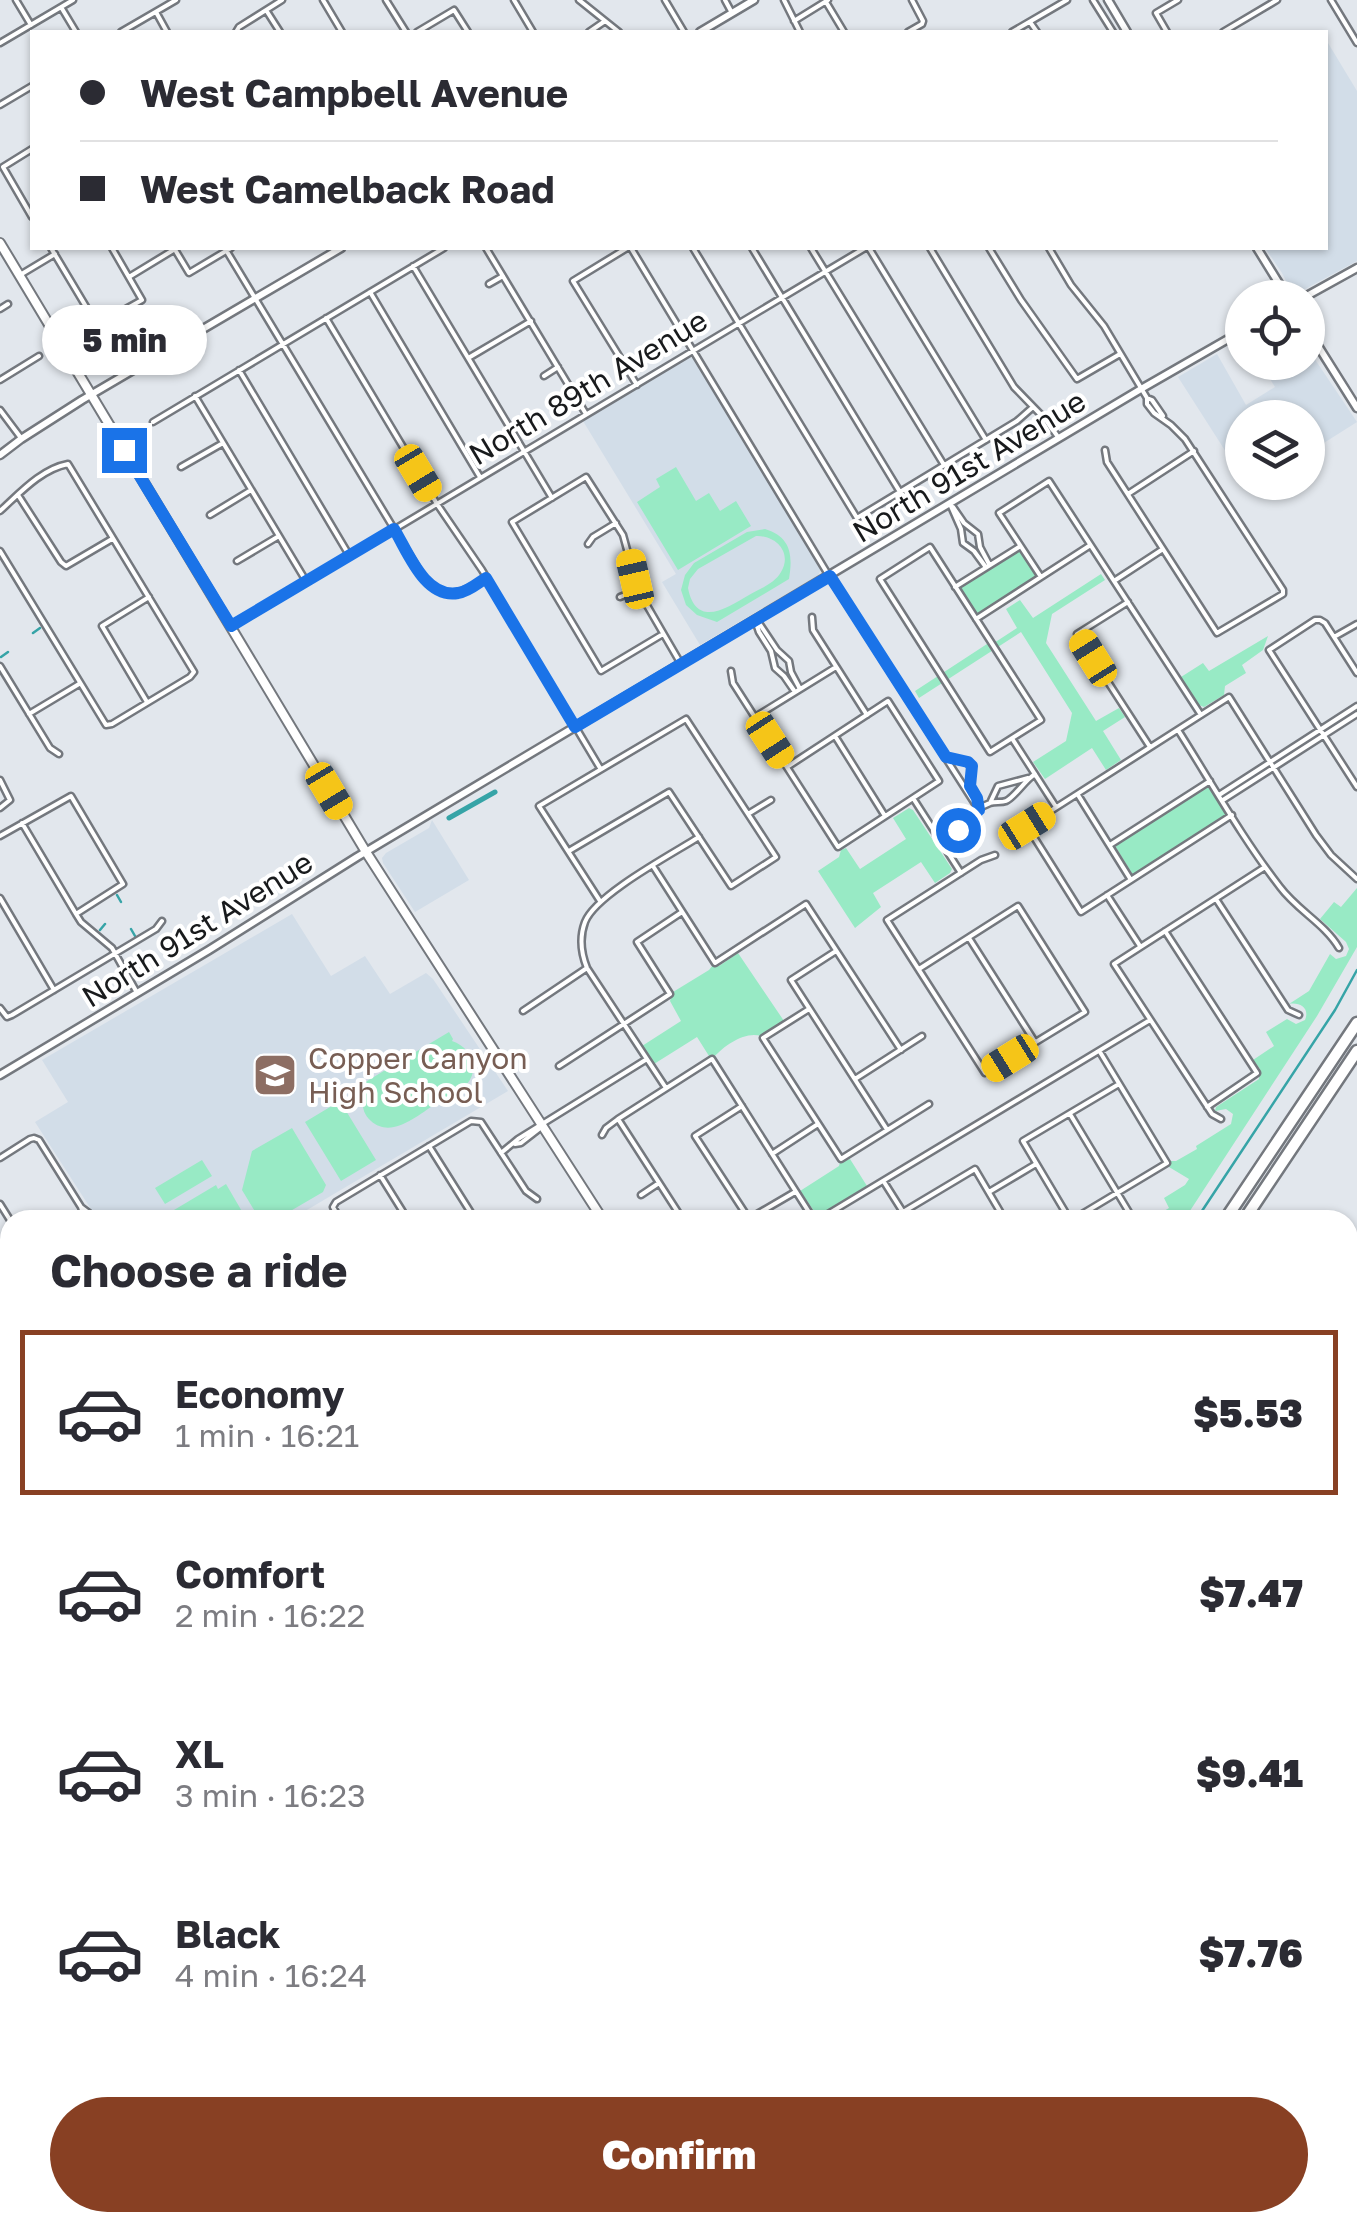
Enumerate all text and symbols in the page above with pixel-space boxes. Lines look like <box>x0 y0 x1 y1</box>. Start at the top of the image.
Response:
text: West Campbell Avenue <box>140 70 568 115</box>
text: West Camelback Road <box>140 166 555 211</box>
map controls <box>1225 280 1325 500</box>
button: locate <box>1225 280 1325 380</box>
street label: North 89th Avenue <box>462 302 714 472</box>
callout: 5 min <box>42 305 206 375</box>
text: 5 min <box>82 321 167 359</box>
street label: North 91st Avenue <box>846 382 1092 550</box>
button: layers <box>1225 400 1325 500</box>
route end <box>102 428 147 473</box>
car <box>390 440 446 506</box>
car <box>614 546 656 612</box>
car <box>1064 625 1122 691</box>
car <box>741 707 799 773</box>
car <box>301 758 357 824</box>
car <box>994 797 1060 855</box>
route start <box>936 808 981 853</box>
street label: North 91st Avenue <box>75 844 319 1014</box>
car <box>977 1029 1043 1087</box>
place label: Copper Canyon High School <box>308 1040 528 1110</box>
school or university icon: Copper Canyon High School <box>252 1052 298 1098</box>
text: Choose a ride <box>50 1243 348 1297</box>
icon: car <box>55 1368 145 1458</box>
text: Economy <box>175 1371 344 1416</box>
text: $5.53 <box>1193 1390 1303 1435</box>
text: 1 min · 16:21 <box>175 1416 359 1454</box>
icon: car <box>55 1548 145 1638</box>
text: Comfort <box>175 1551 325 1596</box>
text: $7.47 <box>1199 1570 1303 1615</box>
text: 2 min · 16:22 <box>175 1596 365 1634</box>
icon: car <box>55 1728 145 1818</box>
text: XL <box>175 1731 224 1776</box>
text: $9.41 <box>1196 1750 1303 1795</box>
text: 3 min · 16:23 <box>175 1776 366 1814</box>
icon: car <box>55 1908 145 1998</box>
text: Black <box>175 1911 280 1956</box>
text: $7.76 <box>1199 1930 1303 1975</box>
text: 4 min · 16:24 <box>175 1956 367 1994</box>
button: Confirm <box>50 2097 1308 2212</box>

